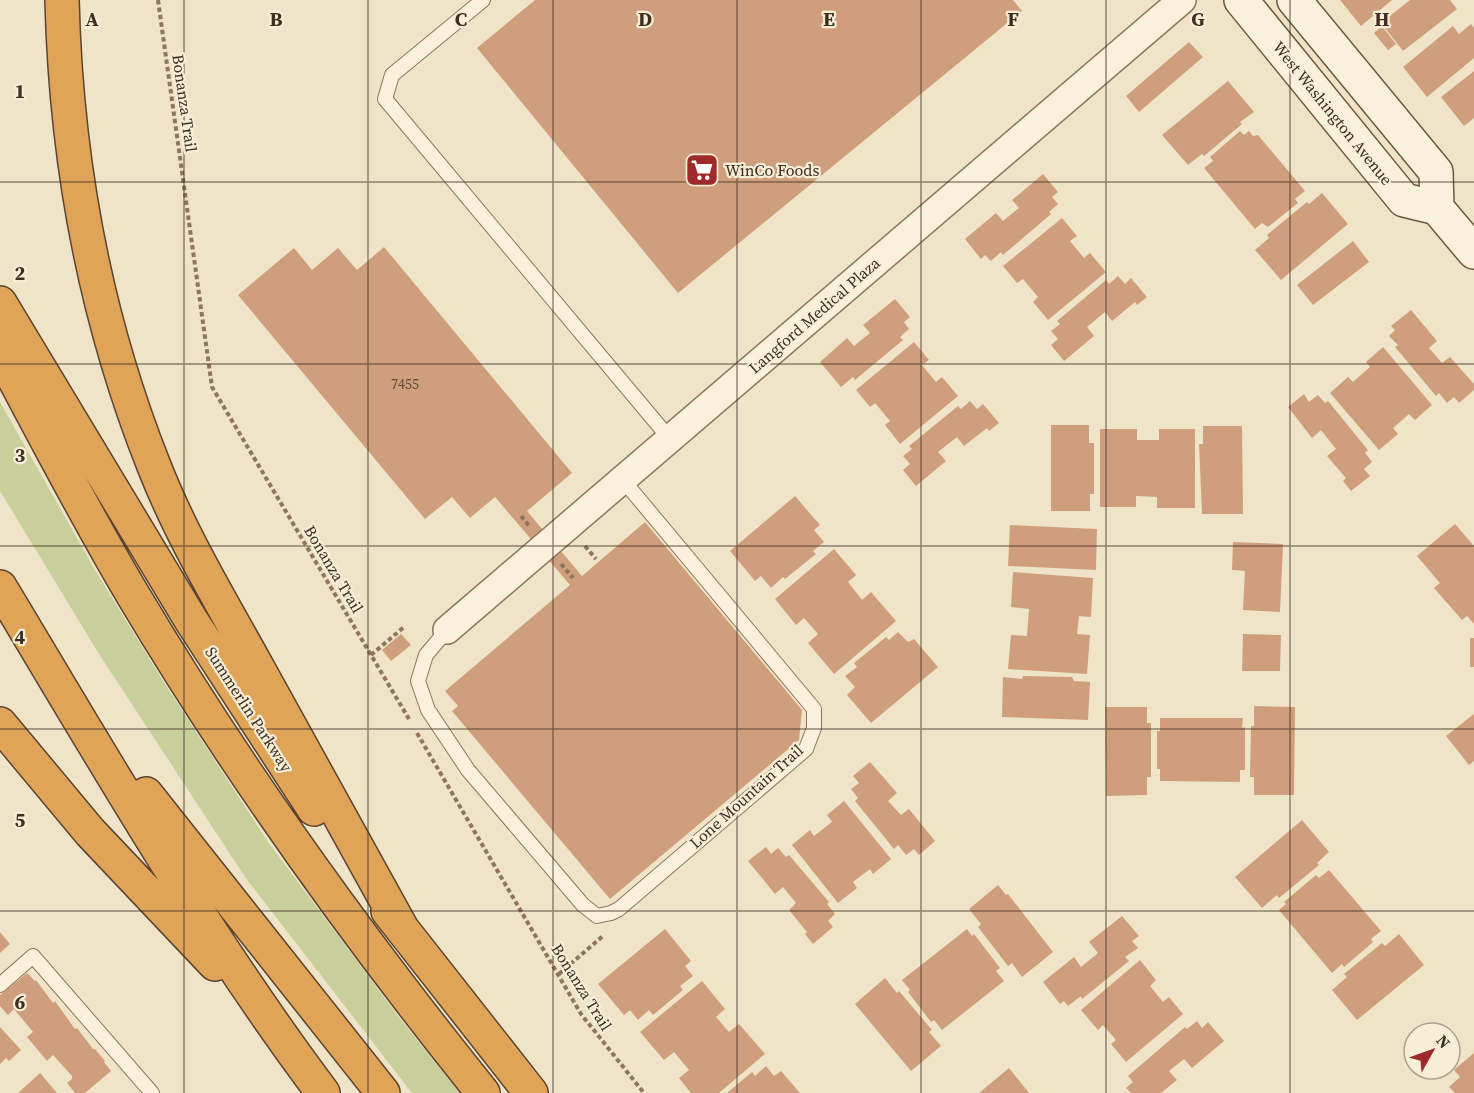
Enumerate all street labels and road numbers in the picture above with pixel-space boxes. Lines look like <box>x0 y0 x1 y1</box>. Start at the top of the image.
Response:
street label: West Washington Avenue <box>1268 36 1398 190</box>
street label: Bonanza Trail <box>167 53 203 154</box>
street label: Langford Medical Plaza <box>744 251 885 378</box>
street label: Bonanza Trail <box>299 521 369 617</box>
street label: Summerlin Parkway <box>200 642 298 776</box>
street label: Lone Mountain Trail <box>684 739 808 853</box>
street label: Bonanza Trail <box>547 939 618 1035</box>

